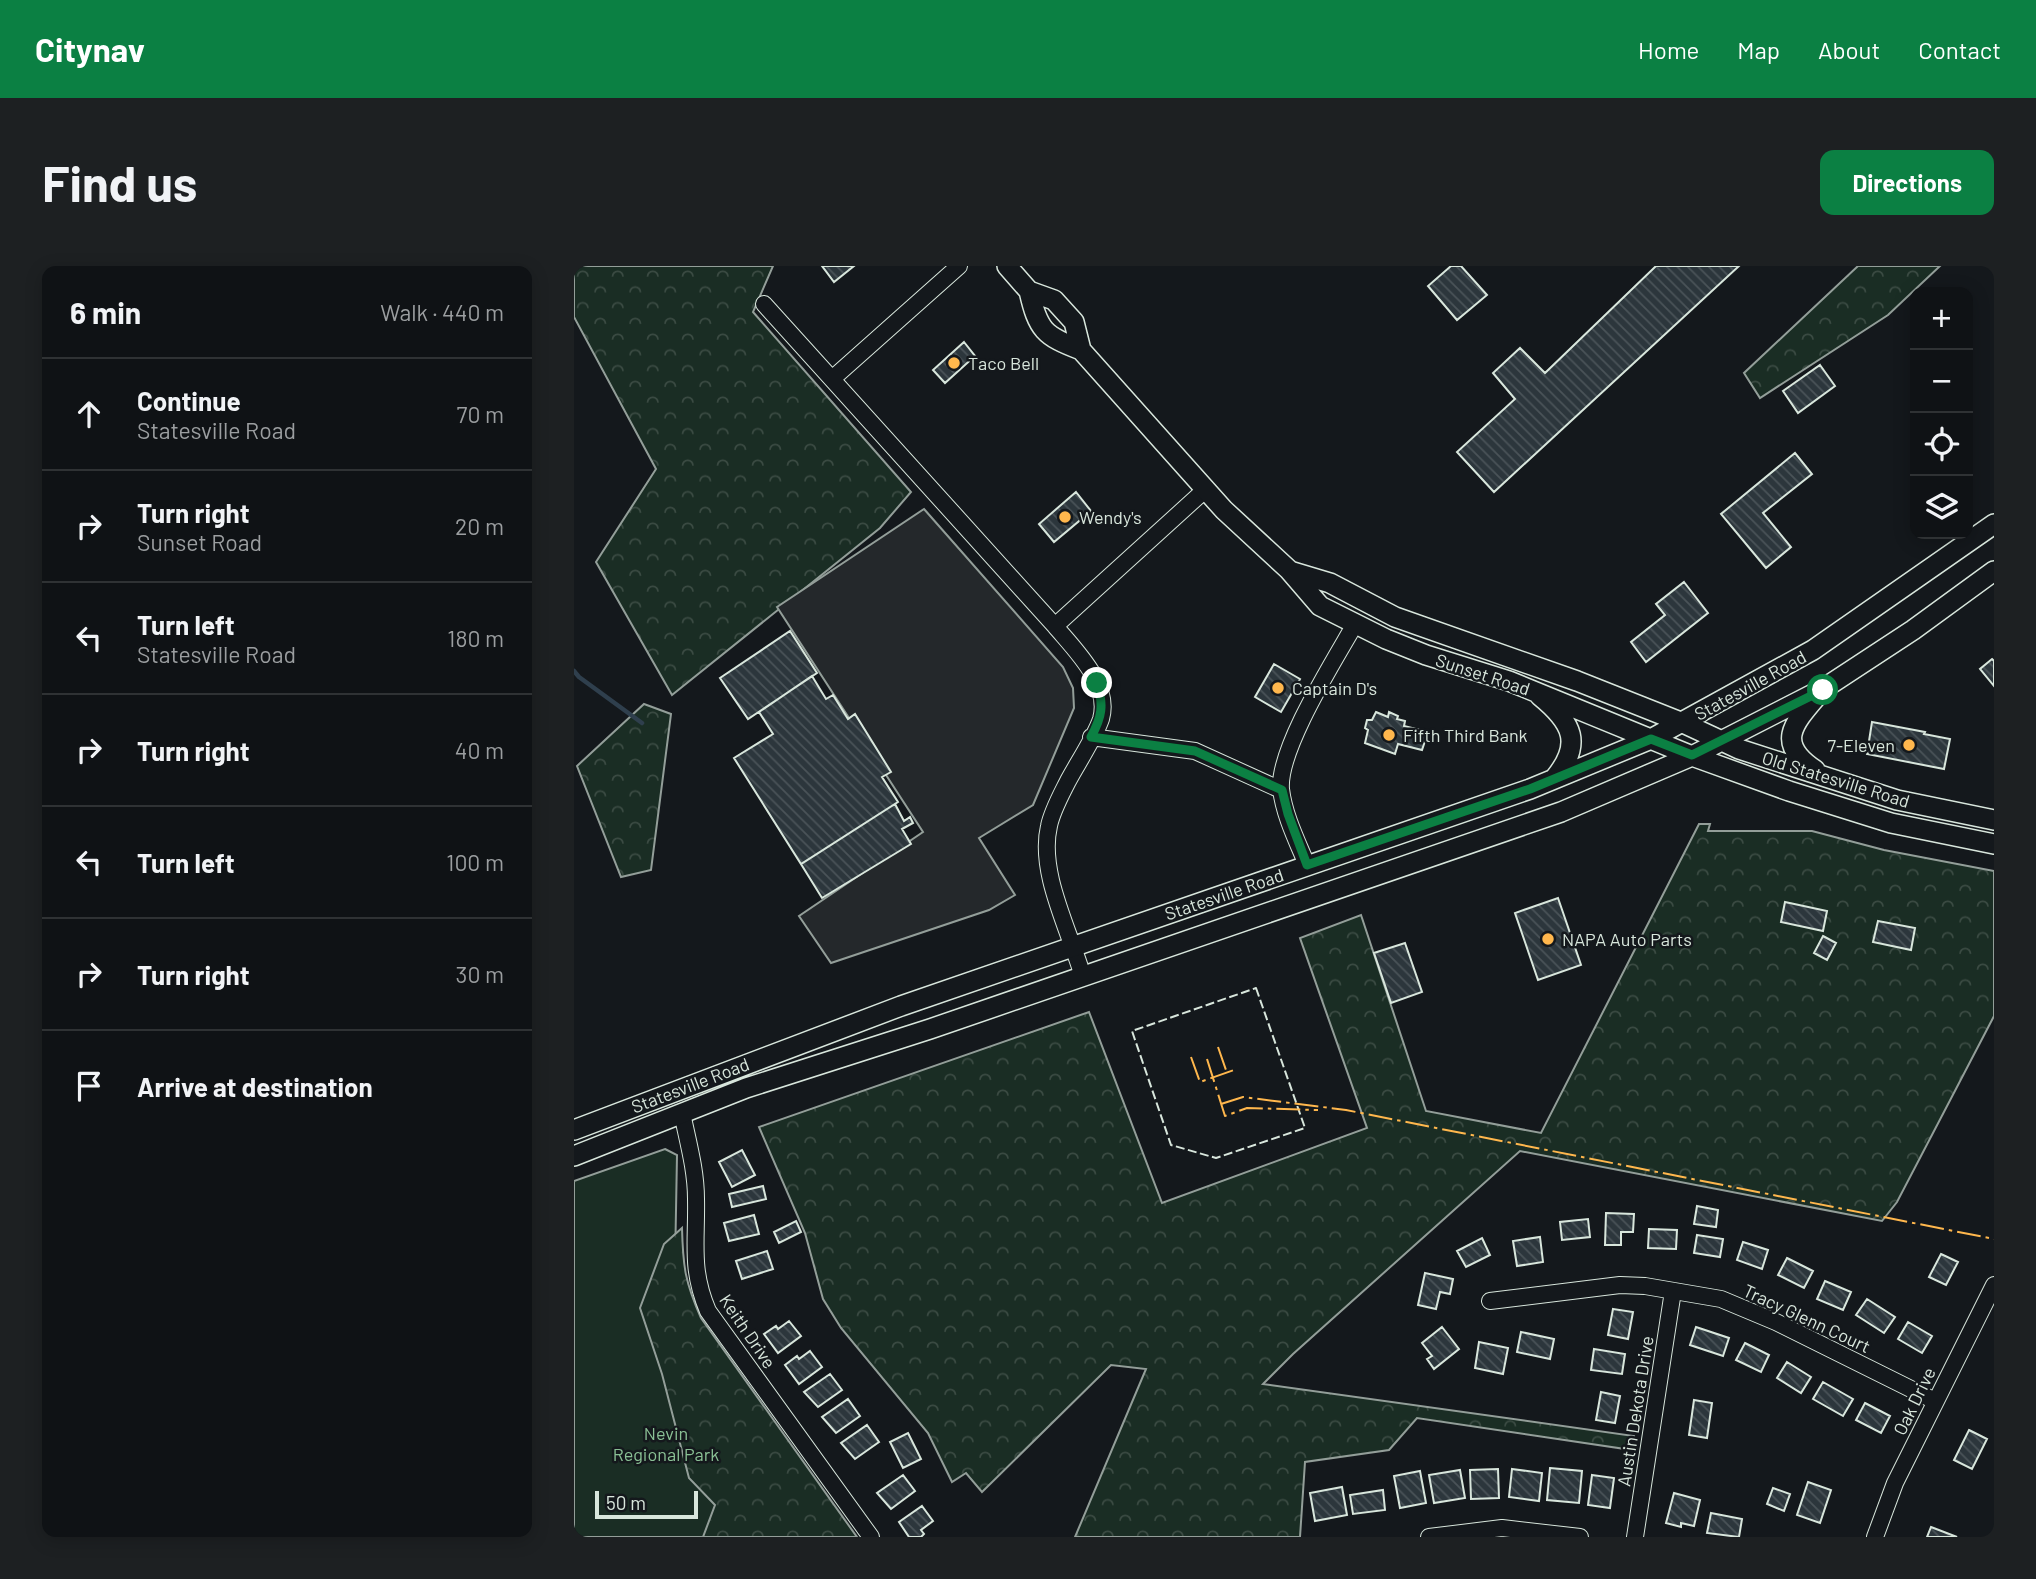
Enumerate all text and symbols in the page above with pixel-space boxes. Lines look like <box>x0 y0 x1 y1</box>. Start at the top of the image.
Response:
text: Citynav <box>35 29 145 69</box>
text: Home <box>1638 35 1699 64</box>
text: Map <box>1737 35 1780 64</box>
text: About <box>1818 35 1880 64</box>
text: Contact <box>1918 35 2001 64</box>
button: Directions <box>1820 150 1994 215</box>
text: Find us <box>42 153 197 212</box>
map controls <box>1910 287 1973 539</box>
button: + <box>1910 287 1973 350</box>
text: 6 min <box>70 294 141 330</box>
text: Walk · 440 m <box>380 298 504 326</box>
button: − <box>1910 350 1973 413</box>
place label: Taco Bell <box>968 352 1039 374</box>
marker: Taco Bell <box>946 355 962 371</box>
text: Continue <box>137 385 241 416</box>
icon: ahead <box>70 395 108 433</box>
text: 70 m <box>457 400 504 428</box>
button: locate <box>1910 413 1973 476</box>
text: Statesville Road <box>137 416 296 444</box>
button: layers <box>1910 476 1973 539</box>
text: Turn right <box>137 497 250 528</box>
place label: Wendy's <box>1079 506 1142 528</box>
icon: right <box>70 507 108 545</box>
marker: Wendy's <box>1057 509 1073 525</box>
text: 20 m <box>455 512 504 540</box>
text: Sunset Road <box>137 528 262 556</box>
text: Turn left <box>137 609 235 640</box>
icon: left <box>70 619 108 657</box>
text: 180 m <box>447 624 504 652</box>
text: Statesville Road <box>137 640 296 668</box>
street label: Statesville Road <box>1690 645 1810 725</box>
street label: Sunset Road <box>1433 648 1533 700</box>
route end <box>1081 667 1112 698</box>
route start <box>1807 674 1838 705</box>
place label: Captain D's <box>1292 677 1377 699</box>
marker: Captain D's <box>1270 680 1286 696</box>
place label: Fifth Third Bank <box>1403 724 1528 746</box>
marker: Fifth Third Bank <box>1381 727 1397 743</box>
icon: right <box>70 731 108 769</box>
place label: 7-Eleven <box>1827 734 1895 756</box>
text: Turn right <box>137 735 250 766</box>
text: 40 m <box>455 736 504 764</box>
marker: 7-Eleven <box>1901 737 1917 753</box>
street label: Old Statesville Road <box>1760 746 1912 812</box>
icon: left <box>70 843 108 881</box>
text: Turn left <box>137 847 235 878</box>
text: 100 m <box>446 848 504 876</box>
street label: Statesville Road <box>1162 863 1286 925</box>
place label: NAPA Auto Parts <box>1562 928 1692 950</box>
marker: NAPA Auto Parts <box>1540 931 1556 947</box>
icon: right <box>70 955 108 993</box>
text: Turn right <box>137 959 250 990</box>
text: 30 m <box>456 960 504 988</box>
street label: Statesville Road <box>628 1052 752 1118</box>
icon: arrive <box>70 1067 108 1105</box>
text: Arrive at destination <box>137 1071 373 1102</box>
street label: Tracy Glenn Court <box>1740 1279 1874 1357</box>
street label: Keith Drive <box>715 1290 781 1372</box>
street label: Austin Dekota Drive <box>1612 1334 1658 1488</box>
street label: Oak Drive <box>1888 1363 1940 1439</box>
park label: Nevin Regional Park <box>613 1422 719 1465</box>
scale bar <box>595 1488 698 1520</box>
text: 50 m <box>606 1491 646 1514</box>

